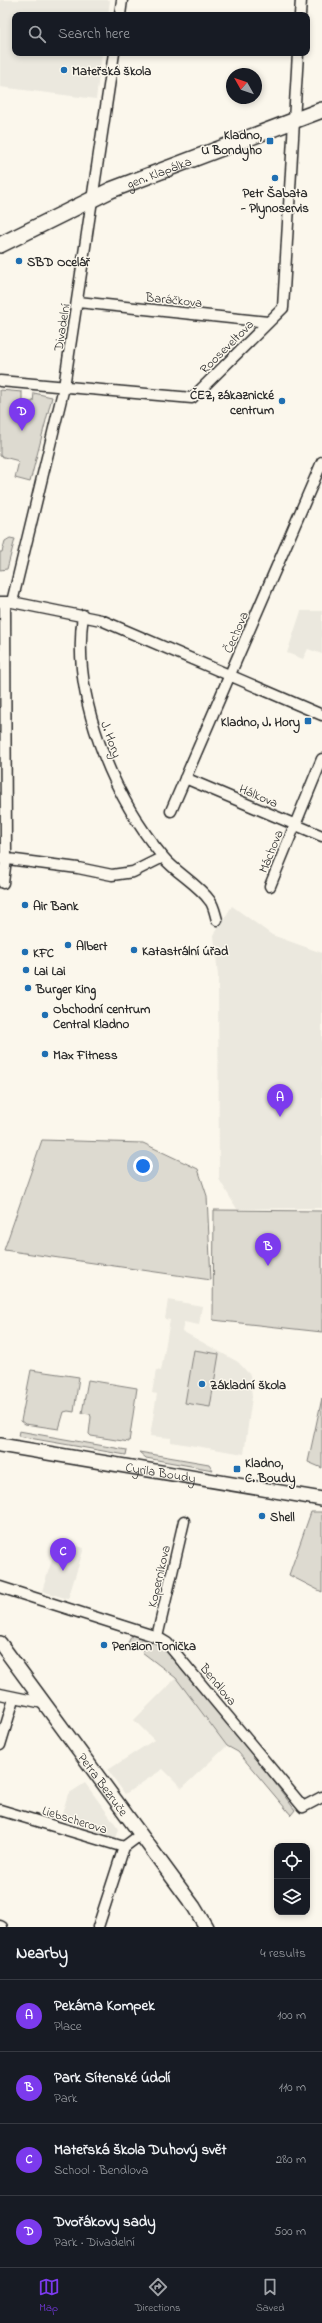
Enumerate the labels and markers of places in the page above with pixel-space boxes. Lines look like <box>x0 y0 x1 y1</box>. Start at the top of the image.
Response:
place label: Mateřská škola <box>72 62 151 81</box>
marker: Mateřská škola <box>59 65 69 75</box>
place label: Kladno, U Bondyho <box>201 126 263 162</box>
marker: Kladno, U Bondyho <box>265 136 275 146</box>
marker: Petr Šabata - Plynoservis <box>270 173 280 183</box>
place label: Petr Šabata - Plynoservis <box>240 184 309 220</box>
place label: SBD Ocelář <box>27 253 91 272</box>
marker: SBD Ocelář <box>14 256 24 266</box>
place label: ČEZ, zákaznické centrum <box>190 386 275 420</box>
marker: ČEZ, zákaznické centrum <box>277 396 287 406</box>
pin: D <box>9 398 35 431</box>
place label: Kladno, J. Hory <box>221 713 300 734</box>
marker: Kladno, J. Hory <box>303 716 313 726</box>
place label: Air Bank <box>33 897 79 916</box>
marker: Air Bank <box>20 900 30 910</box>
place label: Albert <box>76 937 108 956</box>
marker: Albert <box>63 940 73 950</box>
place label: Katastrální úřad <box>142 942 229 961</box>
place label: KFC <box>33 944 54 963</box>
marker: Katastrální úřad <box>129 945 139 955</box>
marker: KFC <box>20 947 30 957</box>
place label: Lai Lai <box>34 962 66 981</box>
marker: Lai Lai <box>21 965 31 975</box>
place label: Burger King <box>35 980 96 1001</box>
marker: Burger King <box>23 983 33 993</box>
place label: Obchodní centrum Central Kladno <box>53 1000 150 1034</box>
marker: Obchodní centrum Central Kladno <box>40 1010 50 1020</box>
place label: Max Fitness <box>53 1046 118 1065</box>
marker: Max Fitness <box>40 1049 50 1059</box>
pin: A <box>267 1084 293 1117</box>
pin: B <box>255 1233 281 1266</box>
place label: Základní škola <box>210 1376 286 1395</box>
marker: Základní škola <box>197 1379 207 1389</box>
place label: Kladno, C. Boudy <box>245 1454 295 1490</box>
marker: Kladno, C. Boudy <box>232 1464 242 1474</box>
place label: Shell <box>270 1508 295 1527</box>
marker: Shell <box>257 1511 267 1521</box>
pin: C <box>50 1538 76 1571</box>
place label: Penzion Tonička <box>112 1637 196 1656</box>
marker: Penzion Tonička <box>99 1640 109 1650</box>

